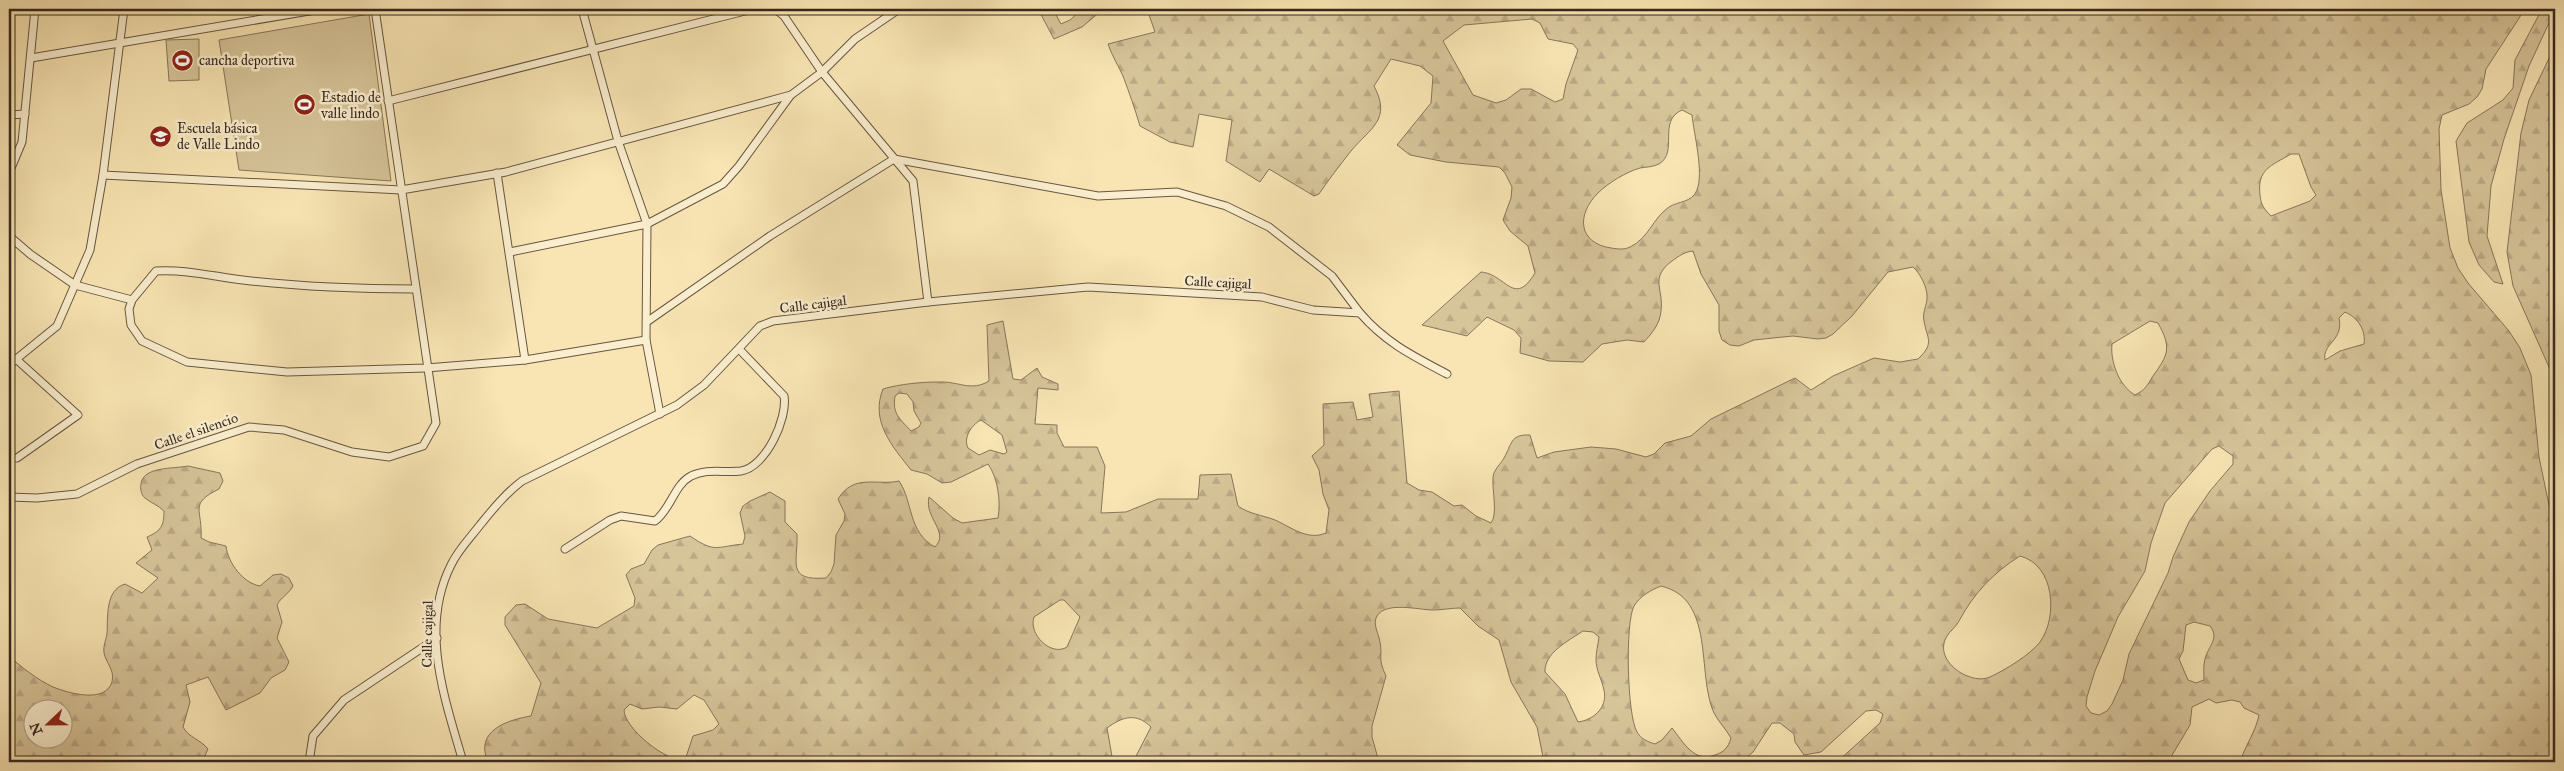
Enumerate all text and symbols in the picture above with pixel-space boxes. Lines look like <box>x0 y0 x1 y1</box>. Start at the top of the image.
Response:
sports icon: cancha deportiva <box>171 48 195 72</box>
place label: cancha deportiva <box>199 52 295 69</box>
place label: Estadio de valle lindo <box>320 89 381 122</box>
sports icon: Estadio de valle lindo <box>293 93 317 117</box>
place label: Escuela básica de Valle Lindo <box>177 120 260 153</box>
school or university icon: Escuela básica de Valle Lindo <box>149 124 173 148</box>
street label: Calle cajigal <box>1184 272 1252 293</box>
street label: Calle cajigal <box>779 292 848 317</box>
street label: Calle el silencio <box>152 409 240 454</box>
street label: Calle cajigal <box>418 600 437 668</box>
north arrow <box>22 698 72 748</box>
text: N <box>26 720 47 737</box>

